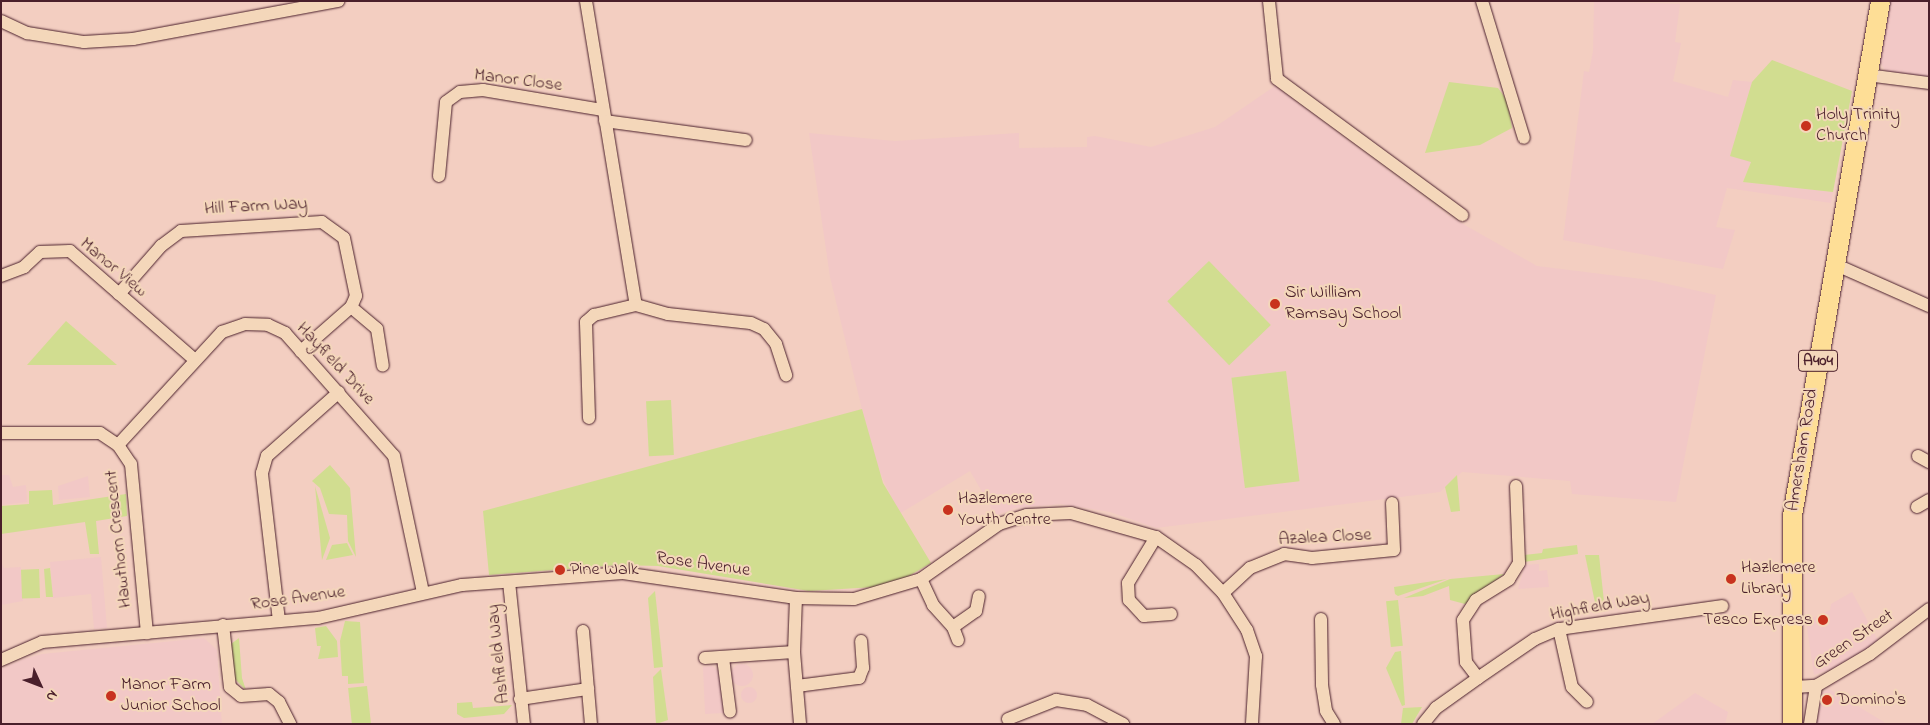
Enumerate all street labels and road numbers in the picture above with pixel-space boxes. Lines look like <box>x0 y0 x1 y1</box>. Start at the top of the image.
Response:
street label: Manor Close <box>473 65 563 97</box>
street label: Hill Farm Way <box>204 194 308 220</box>
street label: Manor View <box>75 234 151 302</box>
street label: Hayfield Drive <box>291 318 379 410</box>
road number: A404 <box>1798 348 1838 374</box>
street label: Amersham Road <box>1783 387 1823 513</box>
street label: Hawthorn Crescent <box>101 469 137 609</box>
street label: Azalea Close <box>1278 525 1372 551</box>
street label: Rose Avenue <box>655 548 751 582</box>
street label: Rose Avenue <box>250 582 346 616</box>
street label: Highfield Way <box>1549 588 1651 626</box>
street label: Ashfield Way <box>483 603 515 705</box>
street label: Green Street <box>1810 605 1898 675</box>

